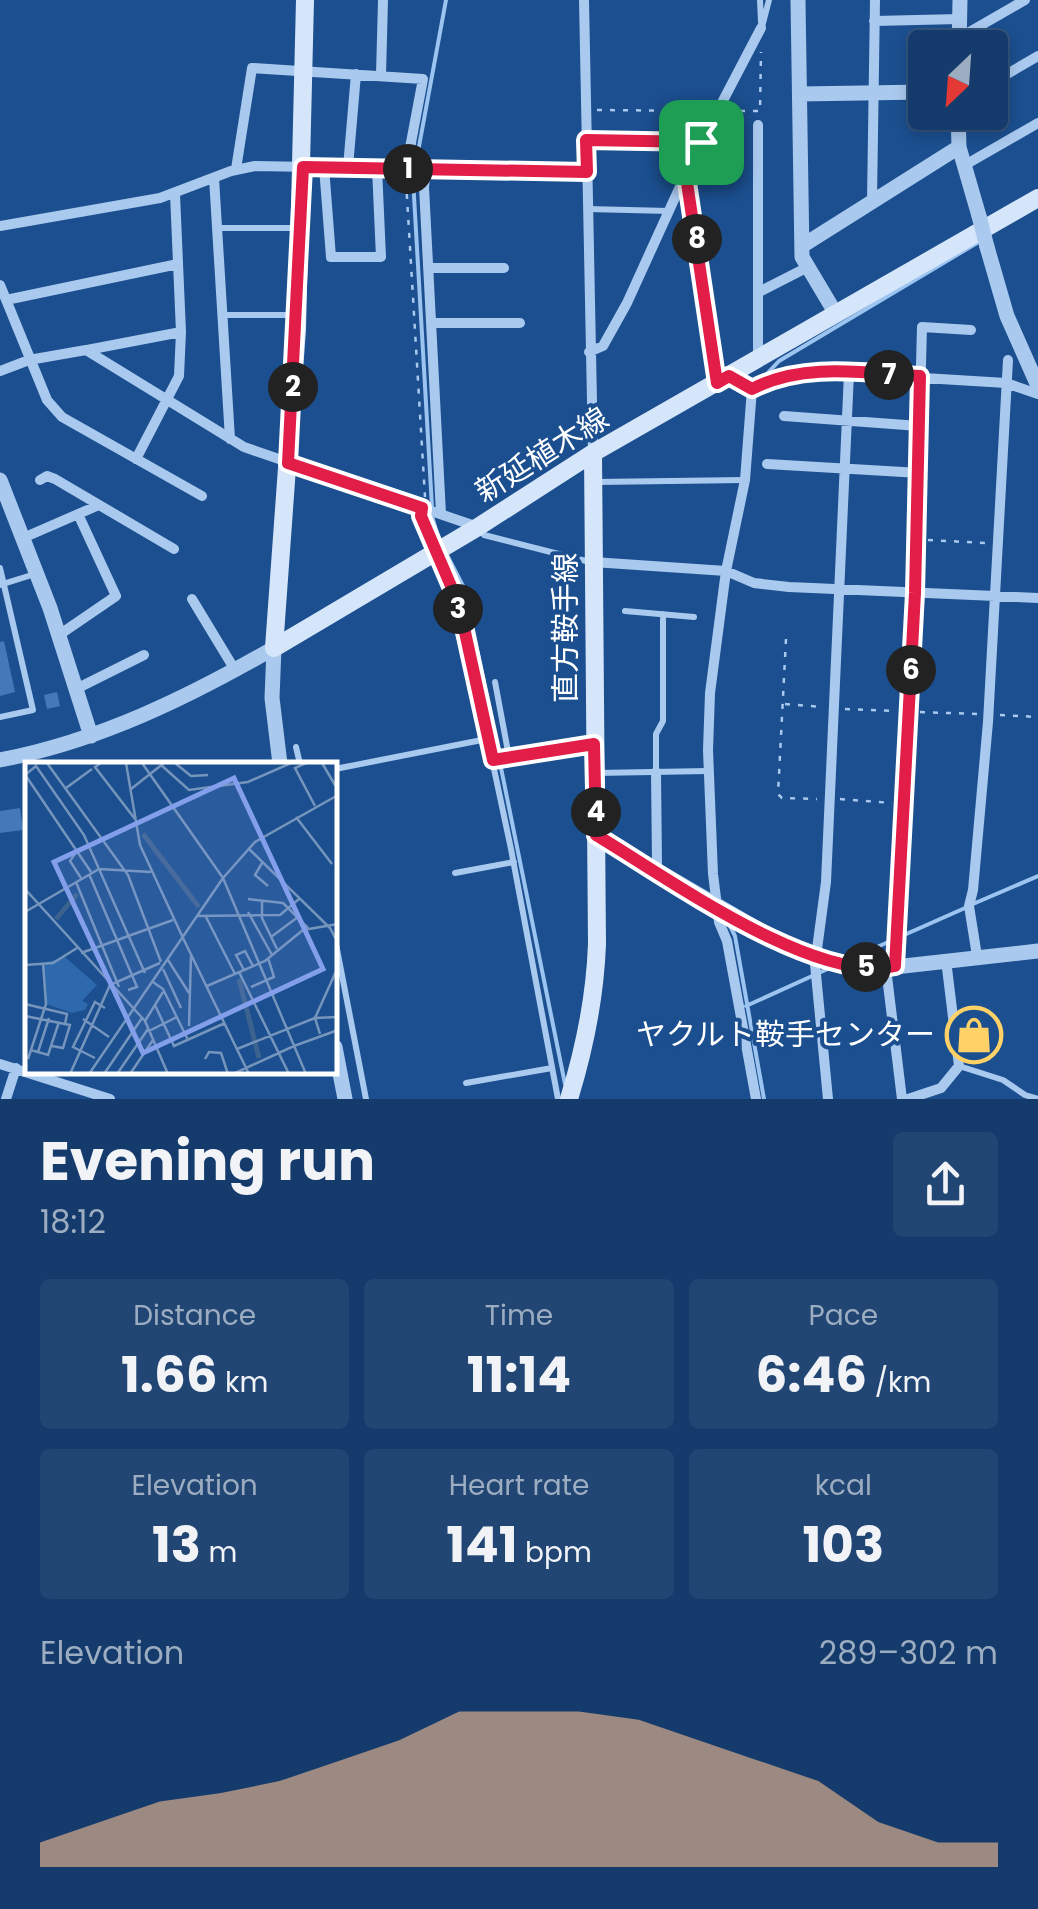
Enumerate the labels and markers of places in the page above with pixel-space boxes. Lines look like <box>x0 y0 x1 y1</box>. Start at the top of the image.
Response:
pin <box>659 100 744 185</box>
pin: 1 <box>383 144 433 194</box>
pin: 8 <box>672 214 722 264</box>
pin: 7 <box>864 350 914 400</box>
pin: 2 <box>268 362 318 412</box>
pin: 3 <box>433 584 483 634</box>
pin: 6 <box>886 645 936 695</box>
pin: 4 <box>571 787 621 837</box>
pin: 5 <box>841 942 891 992</box>
shop icon: ヤクルト鞍手センター <box>944 1005 1004 1065</box>
place label: ヤクルト鞍手センター <box>636 1013 935 1056</box>

